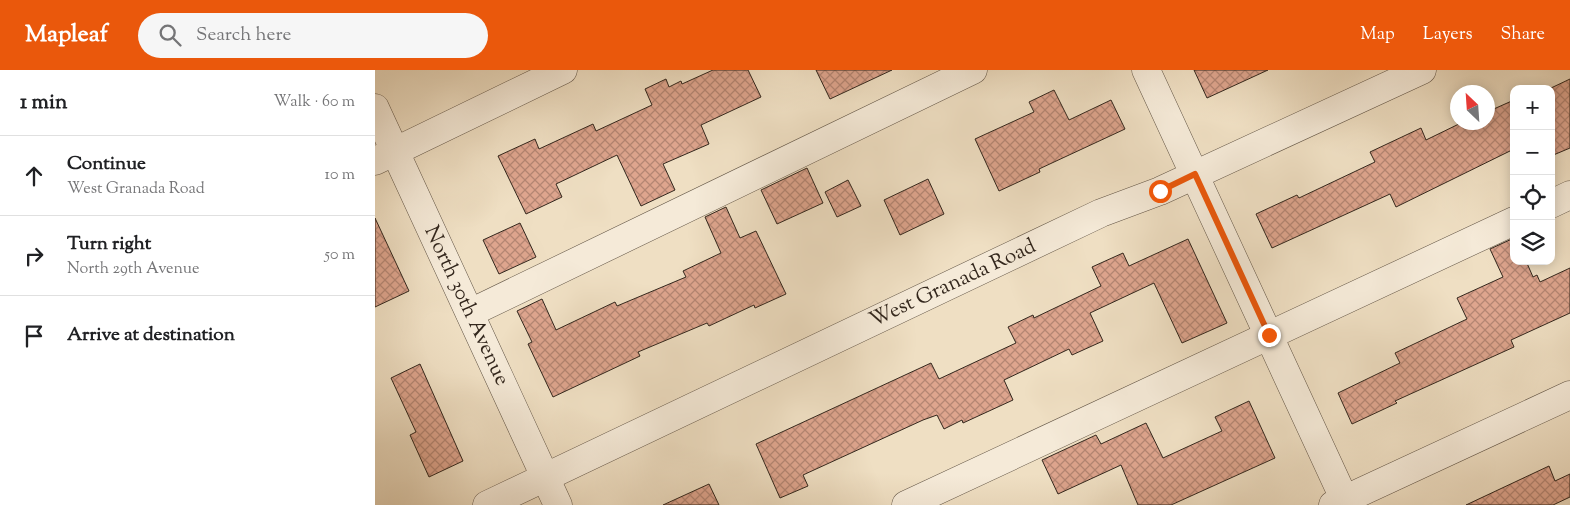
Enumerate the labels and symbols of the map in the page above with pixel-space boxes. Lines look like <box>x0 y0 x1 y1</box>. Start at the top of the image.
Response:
north arrow <box>1450 85 1495 130</box>
route start <box>1149 180 1172 203</box>
street label: North 30th Avenue <box>416 221 516 391</box>
street label: West Granada Road <box>865 232 1041 336</box>
route end <box>1258 324 1281 347</box>

